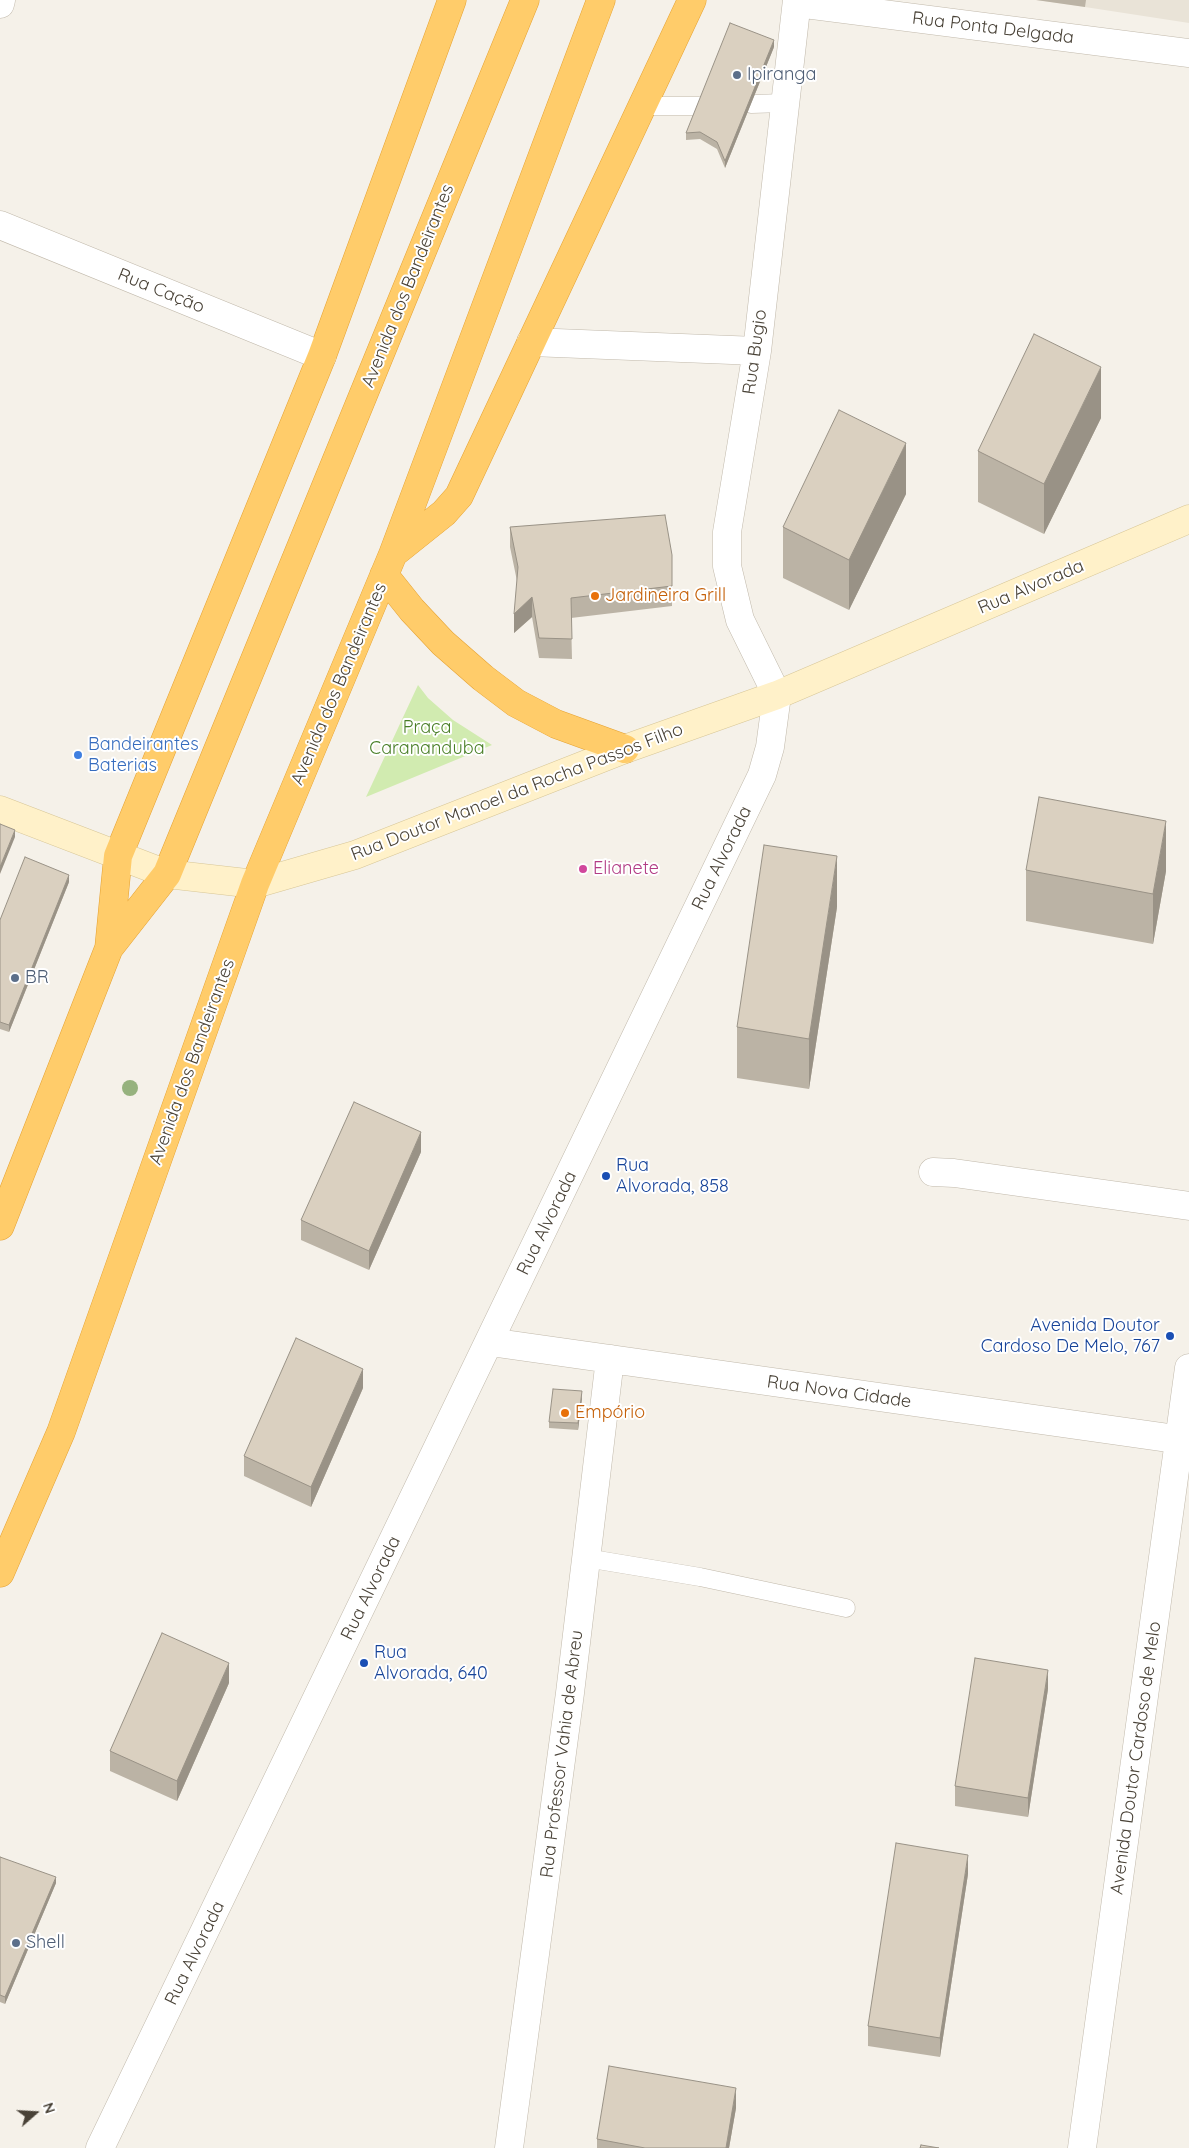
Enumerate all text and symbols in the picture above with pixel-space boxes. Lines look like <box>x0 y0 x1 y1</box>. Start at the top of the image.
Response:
street label: Rua Ponta Delgada <box>911 7 1075 49</box>
place label: Ipiranga <box>747 64 816 86</box>
marker: Ipiranga <box>731 69 743 81</box>
street label: Avenida dos Bandeirantes <box>357 181 459 391</box>
street label: Rua Cação <box>114 264 208 318</box>
street label: Rua Bugio <box>738 308 772 396</box>
street label: Rua Alvorada <box>975 555 1087 619</box>
street label: Avenida dos Bandeirantes <box>287 580 391 788</box>
place label: Jardineira Grill <box>605 585 726 607</box>
marker: Jardineira Grill <box>589 590 601 602</box>
park label: Praça Carananduba <box>369 717 485 760</box>
street label: Rua Doutor Manoel da Rocha Passos Filho <box>348 718 686 866</box>
place label: Bandeirantes Baterias <box>88 734 199 776</box>
marker: Bandeirantes Baterias <box>72 749 84 761</box>
street label: Rua Alvorada <box>688 802 756 914</box>
place label: Elianete <box>593 858 659 880</box>
marker: Elianete <box>577 863 589 875</box>
street label: Avenida dos Bandeirantes <box>145 956 239 1168</box>
place label: BR <box>25 967 49 989</box>
marker: BR <box>9 972 21 984</box>
place label: Rua Alvorada, 858 <box>616 1155 729 1198</box>
street label: Rua Alvorada <box>513 1167 581 1279</box>
marker: Rua Alvorada, 858 <box>600 1170 612 1182</box>
place label: Avenida Doutor Cardoso De Melo, 767 <box>981 1315 1160 1358</box>
marker: Avenida Doutor Cardoso De Melo, 767 <box>1164 1330 1176 1342</box>
street label: Rua Nova Cidade <box>765 1371 913 1413</box>
place label: Empório <box>575 1402 645 1424</box>
marker: Empório <box>559 1407 571 1419</box>
street label: Rua Alvorada <box>337 1532 405 1644</box>
street label: Avenida Doutor Cardoso de Melo <box>1106 1620 1166 1896</box>
street label: Rua Professor Vahia de Abreu <box>536 1629 588 1879</box>
place label: Rua Alvorada, 640 <box>374 1642 488 1685</box>
marker: Rua Alvorada, 640 <box>358 1657 370 1669</box>
street label: Rua Alvorada <box>161 1897 229 2009</box>
place label: Shell <box>26 1932 65 1954</box>
marker: Shell <box>10 1937 22 1949</box>
north arrow <box>10 2088 60 2138</box>
text: N <box>39 2100 59 2116</box>

